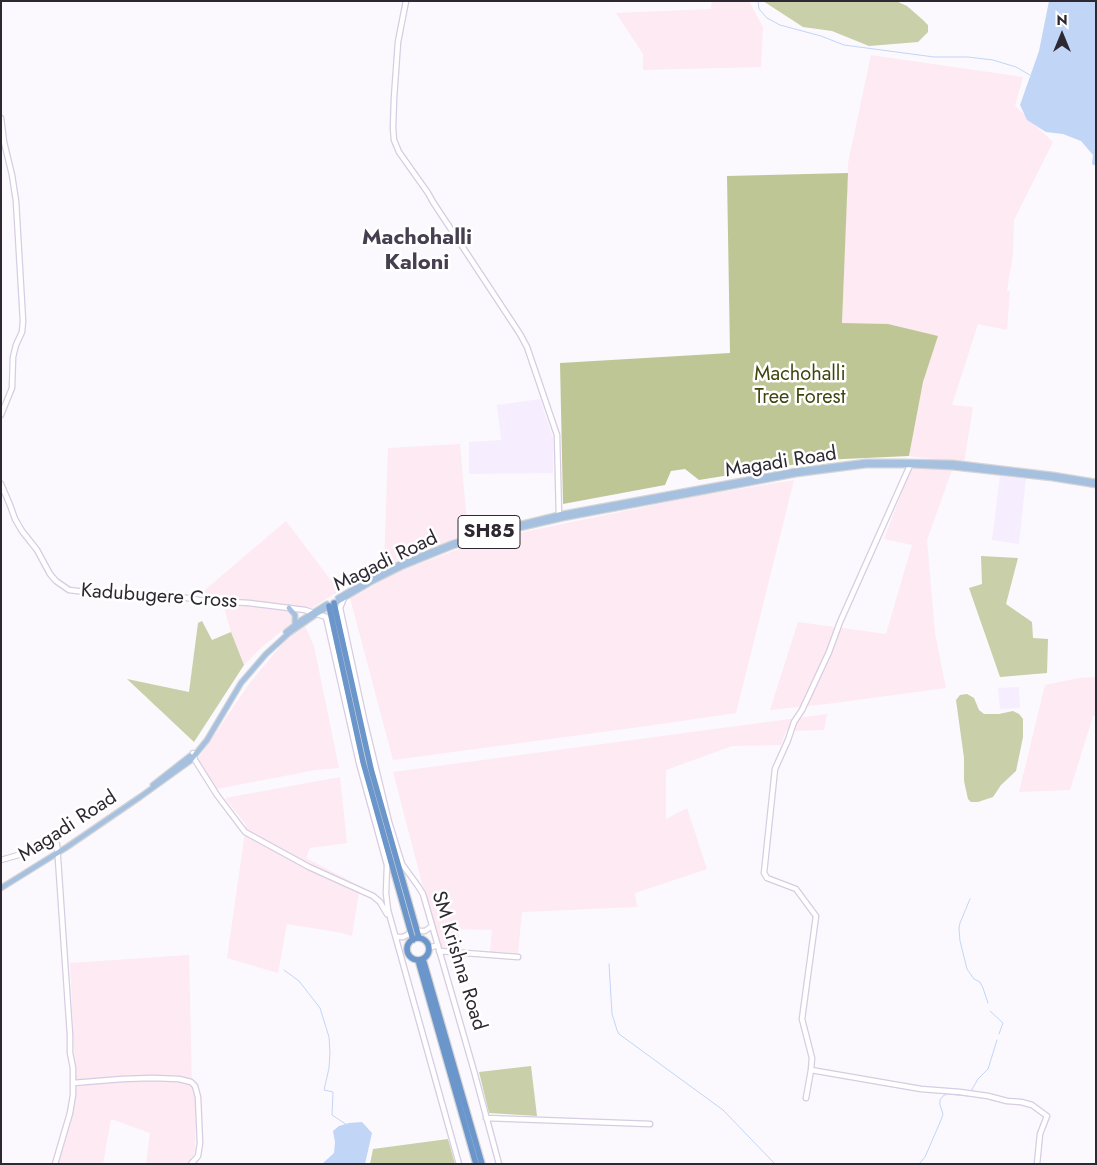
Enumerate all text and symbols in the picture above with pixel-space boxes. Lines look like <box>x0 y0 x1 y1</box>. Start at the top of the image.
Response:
north arrow <box>1037 10 1087 60</box>
text: N <box>1056 10 1068 30</box>
district label: Machohalli Kaloni <box>362 226 472 278</box>
park label: Machohalli Tree Forest <box>754 363 846 410</box>
street label: Magadi Road <box>724 442 838 484</box>
road number: SH85 <box>458 516 520 548</box>
street label: Magadi Road <box>330 527 442 597</box>
street label: Kadubugere Cross <box>80 580 238 614</box>
street label: Magadi Road <box>14 786 122 868</box>
street label: SM Krishna Road <box>425 888 491 1034</box>

